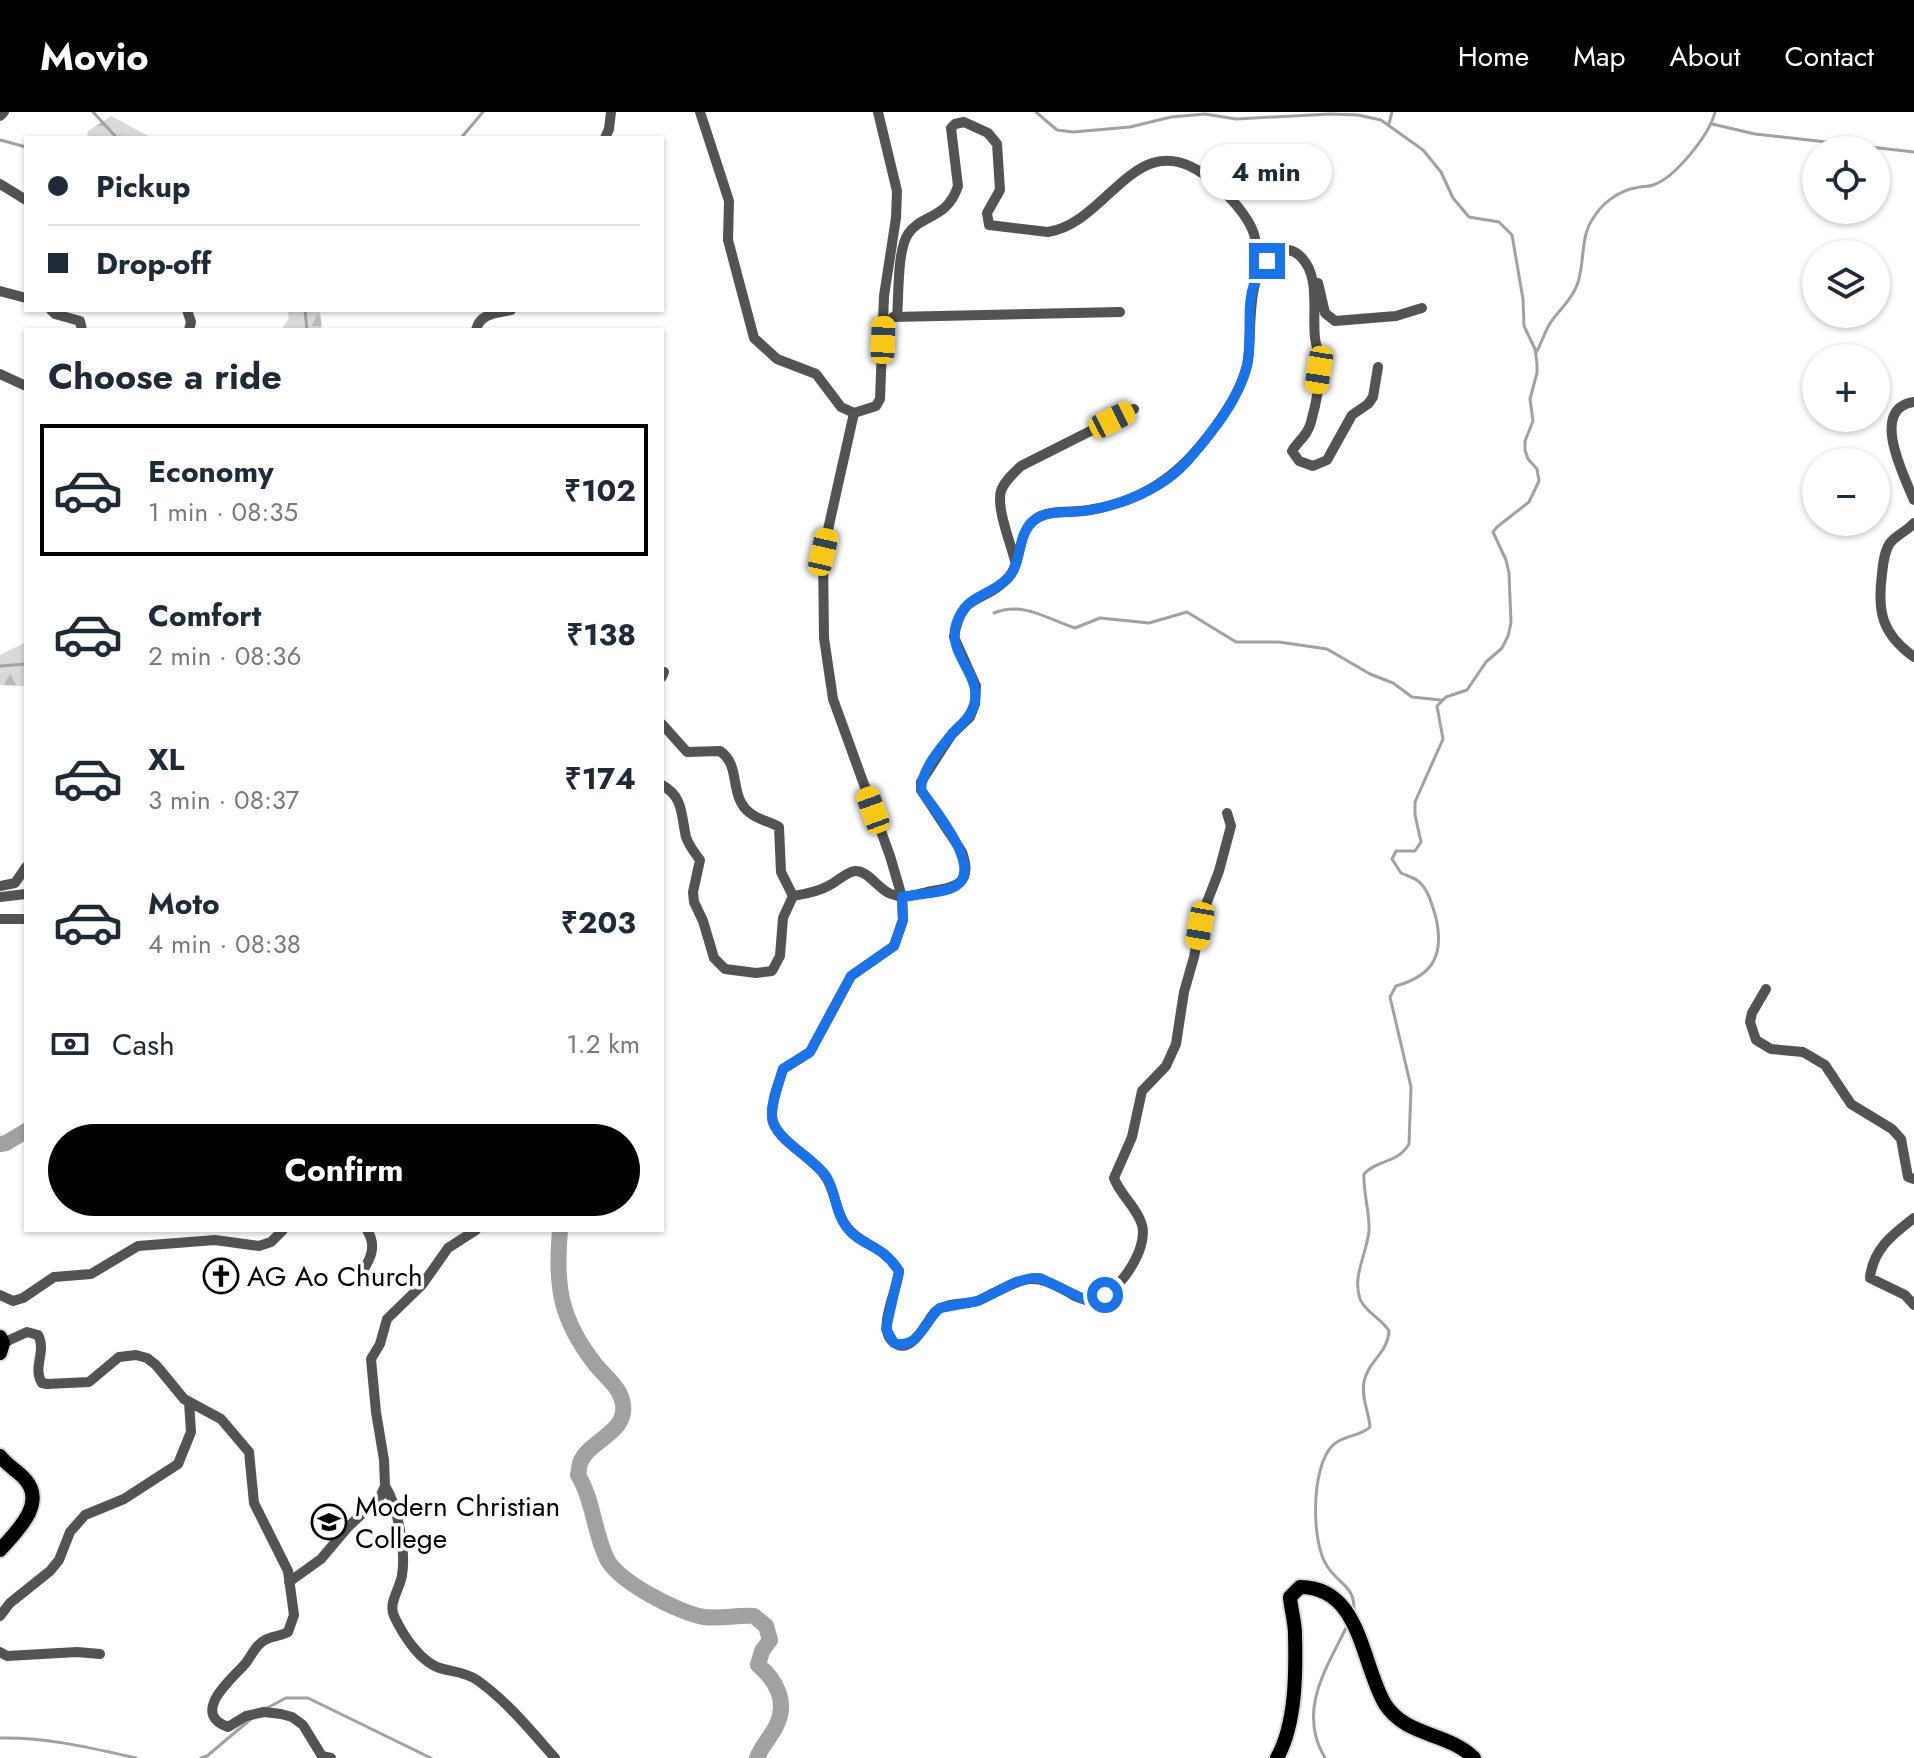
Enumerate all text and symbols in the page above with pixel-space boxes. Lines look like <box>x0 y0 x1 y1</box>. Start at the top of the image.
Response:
text: Movio <box>40 29 149 84</box>
text: Home <box>1458 36 1529 77</box>
text: Map <box>1573 36 1625 77</box>
text: About <box>1669 36 1741 77</box>
text: Contact <box>1785 36 1874 77</box>
map controls <box>1802 136 1890 536</box>
button: locate <box>1802 136 1890 224</box>
callout: 4 min <box>1201 145 1333 201</box>
text: 4 min <box>1231 153 1301 191</box>
text: Pickup <box>96 165 191 208</box>
button: layers <box>1802 240 1890 328</box>
text: Drop-off <box>96 242 211 285</box>
route end <box>1249 243 1285 279</box>
car <box>870 316 896 364</box>
car <box>1303 344 1335 396</box>
button: + <box>1802 344 1890 432</box>
text: Choose a ride <box>48 350 282 402</box>
car <box>1085 398 1139 442</box>
button: − <box>1802 448 1890 536</box>
text: Economy <box>148 450 274 493</box>
icon: car <box>52 454 124 526</box>
text: ₹102 <box>564 469 636 512</box>
text: 1 min · 08:35 <box>148 493 298 531</box>
car <box>806 526 840 578</box>
text: Comfort <box>148 594 261 637</box>
icon: car <box>52 598 124 670</box>
text: ₹138 <box>566 613 636 656</box>
text: 2 min · 08:36 <box>148 637 301 675</box>
text: XL <box>148 738 184 781</box>
icon: car <box>52 742 124 814</box>
text: ₹174 <box>565 757 636 800</box>
text: 3 min · 08:37 <box>148 781 299 819</box>
car <box>854 783 892 837</box>
text: Moto <box>148 882 220 925</box>
icon: car <box>52 886 124 958</box>
car <box>1184 900 1216 952</box>
text: ₹203 <box>561 901 636 944</box>
text: 4 min · 08:38 <box>148 925 301 963</box>
icon: cash <box>48 1022 92 1066</box>
text: Cash <box>112 1023 175 1066</box>
text: 1.2 km <box>566 1025 640 1063</box>
button: Confirm <box>48 1124 640 1216</box>
place label: AG Ao Church <box>247 1256 423 1297</box>
church icon: AG Ao Church <box>202 1257 240 1295</box>
route start <box>1087 1277 1123 1313</box>
place label: Modern Christian College <box>355 1486 560 1559</box>
school or university icon: Modern Christian College <box>310 1503 348 1541</box>

